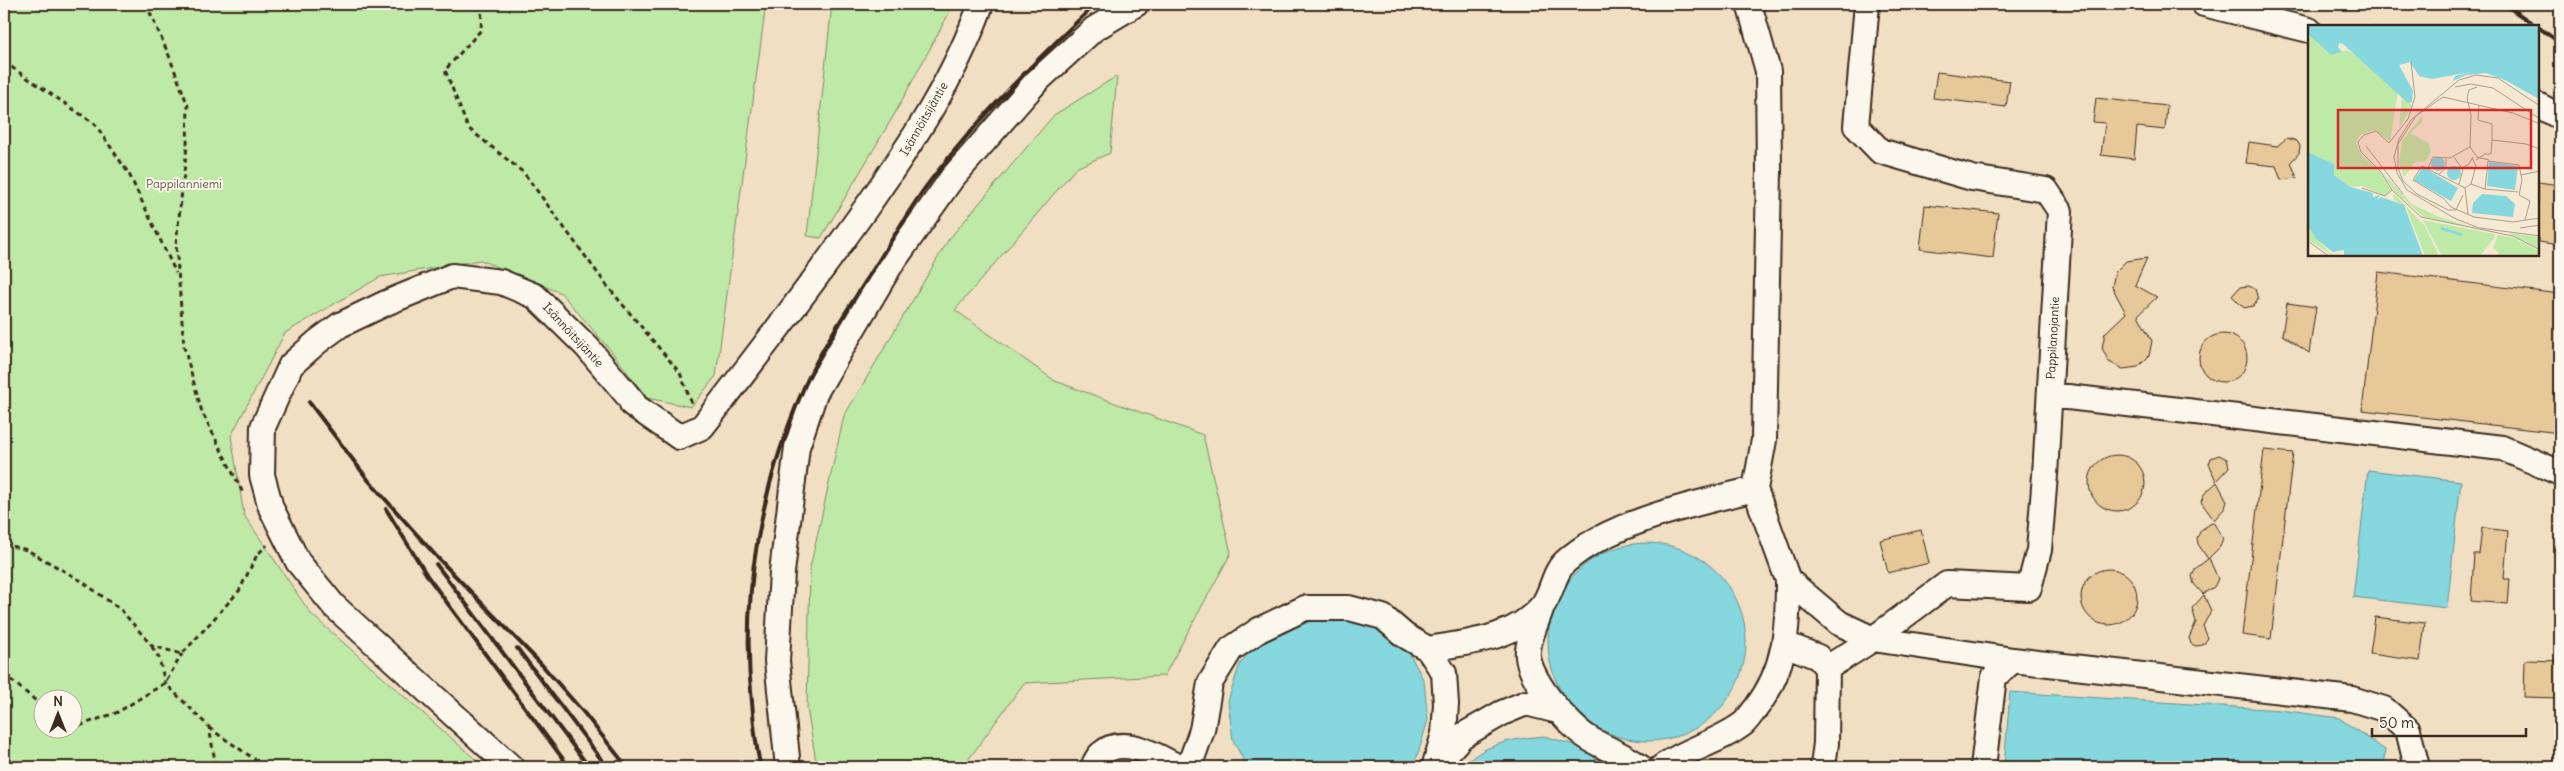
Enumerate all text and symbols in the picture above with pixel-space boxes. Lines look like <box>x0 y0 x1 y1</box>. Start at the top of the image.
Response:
inset map <box>2308 25 2539 256</box>
street label: Isännöitsijäntie <box>896 79 951 158</box>
park label: Pappilanniemi <box>146 176 222 191</box>
street label: Pappilanojantie <box>2043 296 2062 380</box>
street label: Isännöitsijäntie <box>540 299 607 370</box>
north arrow <box>32 688 82 738</box>
text: N <box>53 692 63 710</box>
scale bar <box>2372 706 2525 738</box>
text: 50 m <box>2379 713 2414 732</box>

